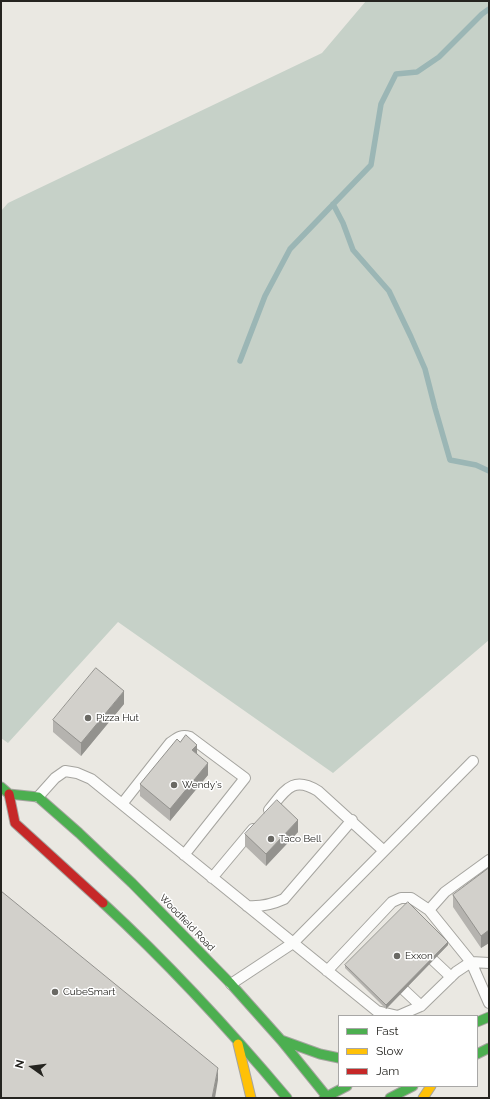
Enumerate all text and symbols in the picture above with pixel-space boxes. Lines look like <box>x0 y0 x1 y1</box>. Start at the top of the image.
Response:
place label: Pizza Hut <box>96 712 139 724</box>
marker: Pizza Hut <box>83 713 93 723</box>
place label: Wendy's <box>182 779 222 791</box>
marker: Wendy's <box>169 780 179 790</box>
place label: Taco Bell <box>279 833 321 845</box>
marker: Taco Bell <box>266 834 276 844</box>
street label: Woodfield Road <box>157 892 217 954</box>
place label: Exxon <box>405 950 433 962</box>
marker: Exxon <box>392 951 402 961</box>
place label: CubeSmart <box>63 986 115 998</box>
marker: CubeSmart <box>50 987 60 997</box>
legend <box>338 1015 478 1087</box>
text: Fast <box>376 1024 399 1038</box>
text: Slow <box>376 1044 403 1058</box>
north arrow <box>12 1047 52 1087</box>
text: N <box>13 1058 27 1070</box>
text: Jam <box>376 1064 399 1078</box>

